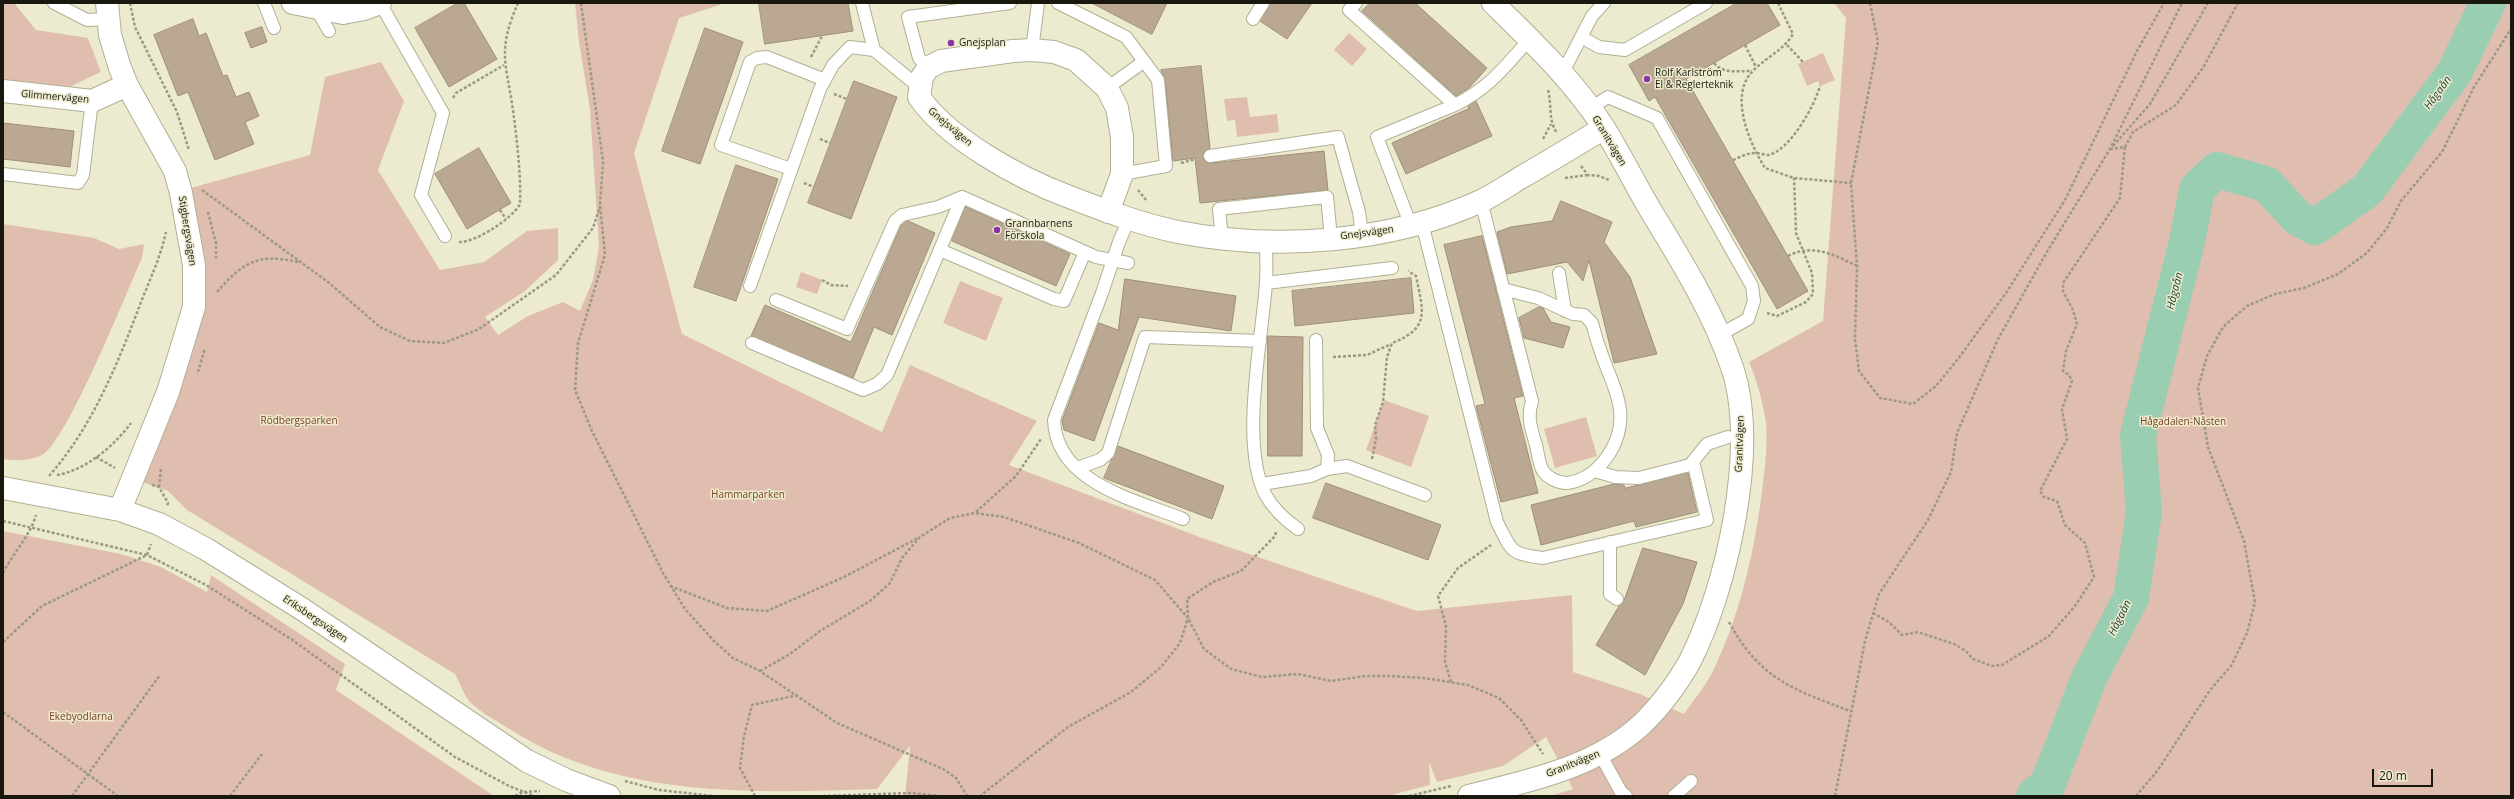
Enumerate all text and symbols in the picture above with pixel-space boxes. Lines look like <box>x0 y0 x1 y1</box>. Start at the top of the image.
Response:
place label: Gnejsplan <box>959 37 1006 49</box>
marker: Gnejsplan <box>946 38 956 48</box>
place label: Rolf Karlström El & Reglerteknik <box>1655 67 1733 90</box>
marker: Rolf Karlström El & Reglerteknik <box>1642 74 1652 84</box>
water label: Hågaån <box>2421 74 2455 112</box>
street label: Glimmervägen <box>20 88 90 106</box>
street label: Gnejsvägen <box>925 105 975 149</box>
street label: Granitvägen <box>1589 114 1629 168</box>
street label: Stigbergsvägen <box>176 195 198 267</box>
place label: Grannbarnens Förskola <box>1005 218 1073 242</box>
street label: Gnejsvägen <box>1339 223 1395 243</box>
marker: Grannbarnens Förskola <box>992 225 1002 235</box>
water label: Hågaån <box>2164 271 2186 311</box>
park label: Rödbergsparken <box>260 415 338 427</box>
street label: Granitvägen <box>1733 415 1747 473</box>
park label: Hågadalen-Nåsten <box>2140 416 2226 428</box>
park label: Hammarparken <box>711 489 785 501</box>
street label: Eriksbergsvägen <box>280 593 350 645</box>
water label: Hågaån <box>2105 598 2135 638</box>
park label: Ekebyodlarna <box>49 711 113 723</box>
street label: Granitvägen <box>1544 748 1602 780</box>
scale bar <box>2374 761 2435 787</box>
text: 20 m <box>2379 767 2407 784</box>

